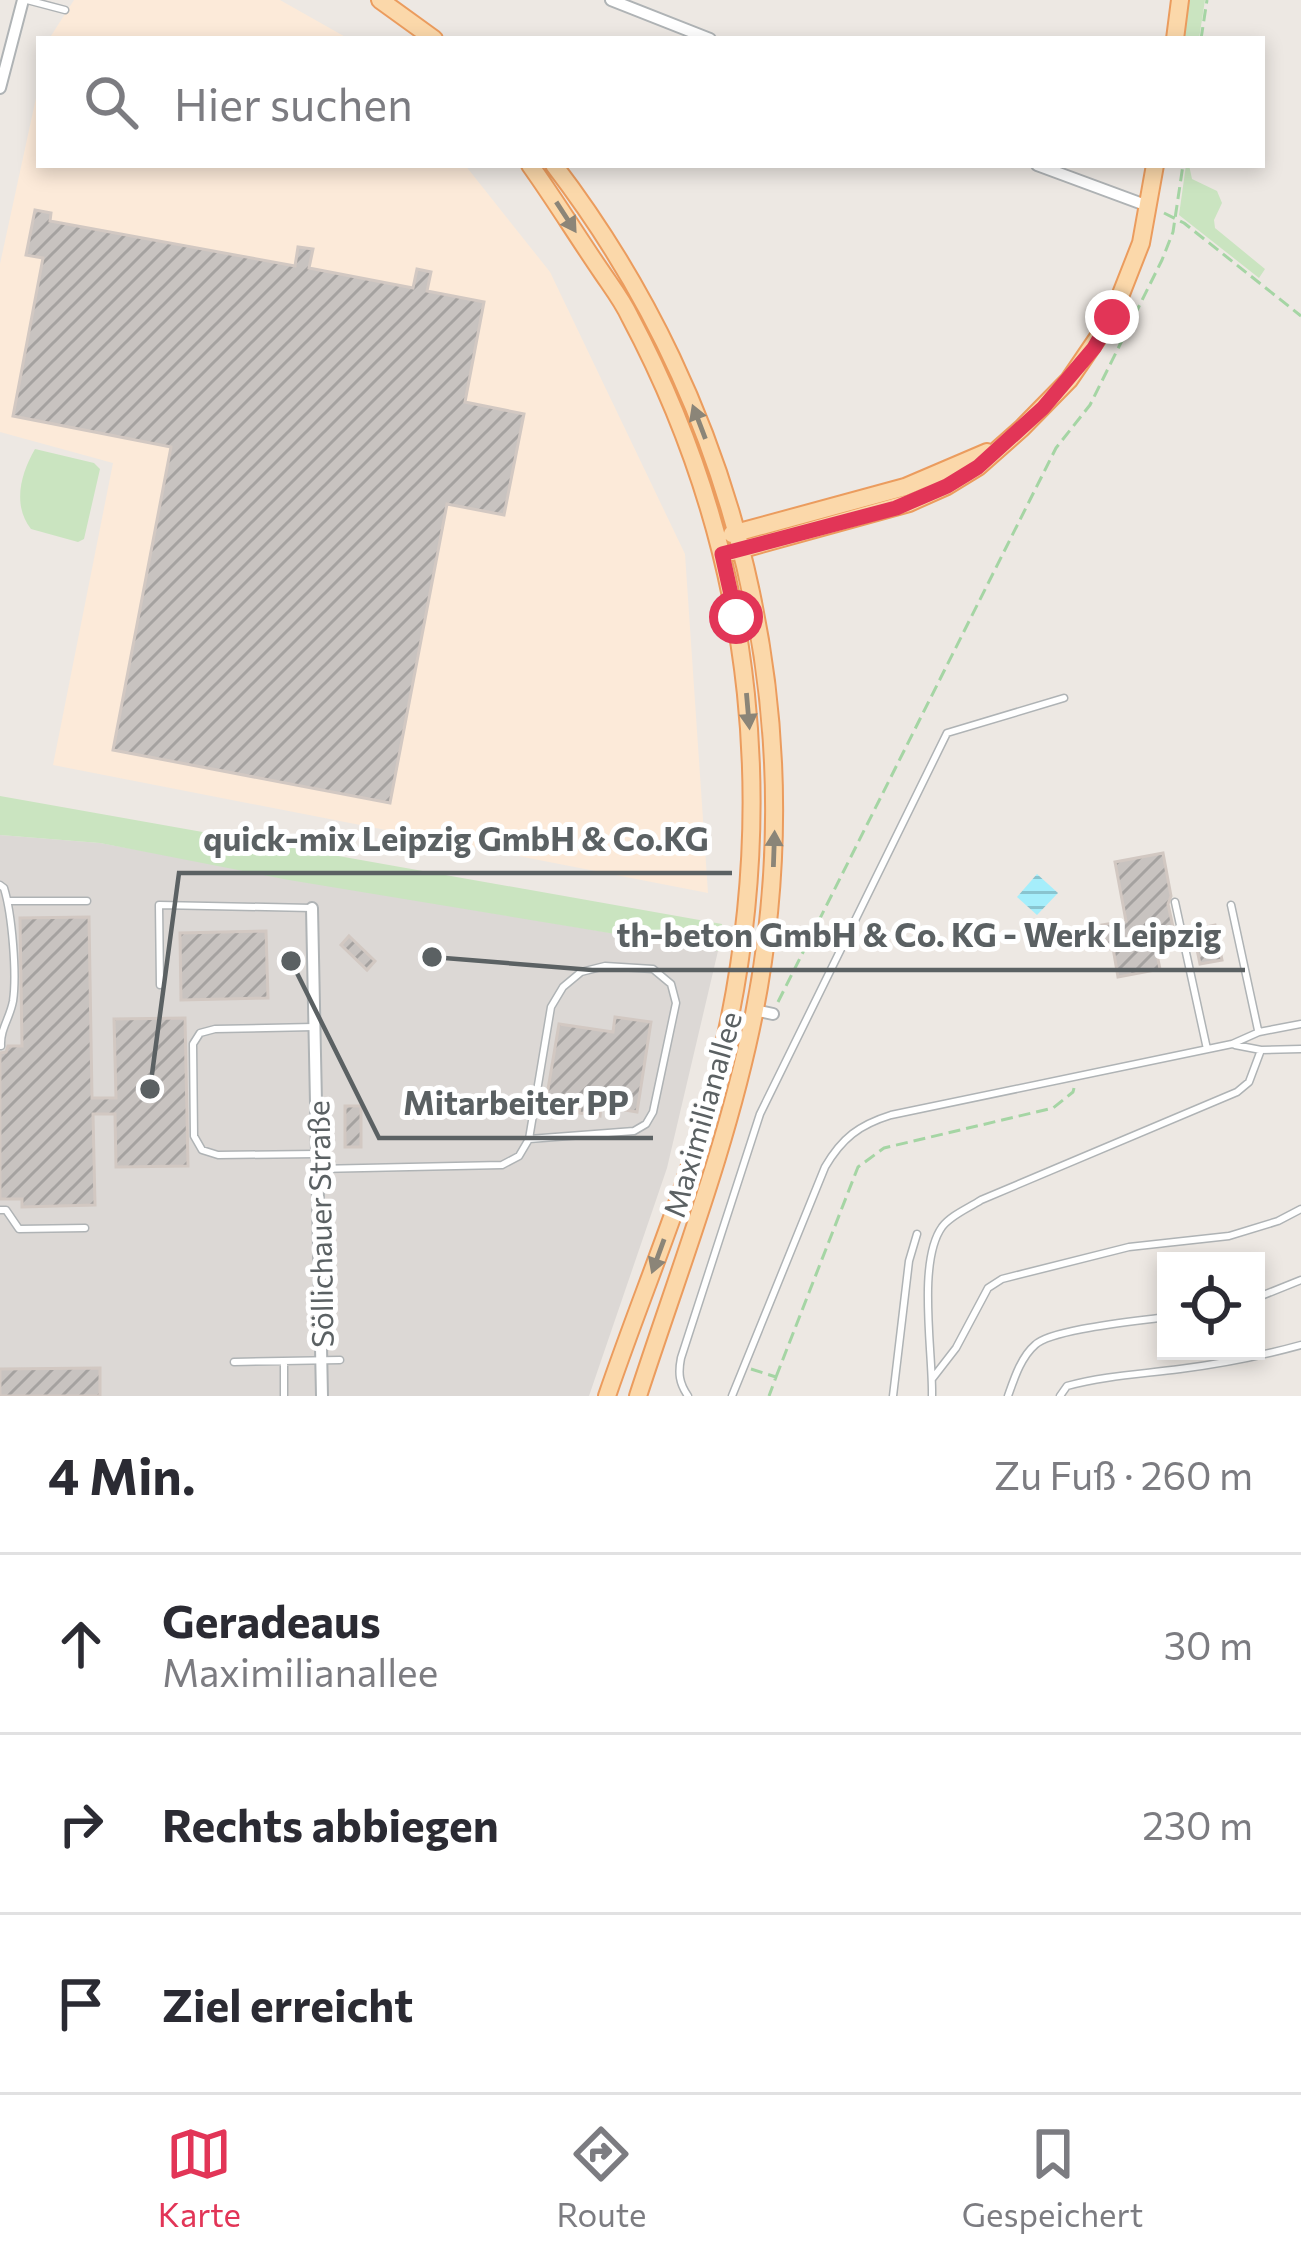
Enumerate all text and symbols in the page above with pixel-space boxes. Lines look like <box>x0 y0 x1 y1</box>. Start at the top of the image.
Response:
search box <box>36 36 1265 168</box>
icon: search <box>78 69 144 135</box>
text: Hier suchen <box>174 75 413 130</box>
one-way arrow <box>555 201 577 234</box>
route end <box>1085 290 1139 344</box>
one-way arrow <box>689 404 708 440</box>
route start <box>709 590 763 644</box>
one-way arrow <box>739 693 758 730</box>
callout: quick-mix Leipzig GmbH & Co.KG <box>179 804 732 873</box>
text: quick-mix Leipzig GmbH & Co.KG <box>203 817 709 858</box>
one-way arrow <box>764 829 783 867</box>
callout: th-beton GmbH & Co. KG - Werk Leipzig <box>592 901 1245 970</box>
text: th-beton GmbH & Co. KG - Werk Leipzig <box>617 913 1222 954</box>
street label: Maximilianallee <box>654 1007 748 1221</box>
callout: Mitarbeiter PP <box>379 1069 653 1138</box>
text: Mitarbeiter PP <box>403 1081 629 1122</box>
street label: Söllichauer Straße <box>298 1100 340 1348</box>
one-way arrow <box>648 1239 667 1275</box>
map controls <box>1157 1252 1265 1360</box>
button: locate <box>1157 1252 1265 1360</box>
text: 4 Min. <box>48 1443 195 1506</box>
text: Zu Fuß · 260 m <box>994 1450 1253 1498</box>
text: Geradeaus <box>162 1592 381 1647</box>
icon: ahead <box>48 1611 114 1677</box>
text: 30 m <box>1164 1620 1253 1668</box>
text: Maximilianallee <box>162 1647 438 1695</box>
icon: right <box>48 1791 114 1857</box>
text: Rechts abbiegen <box>162 1796 499 1851</box>
text: 230 m <box>1142 1800 1253 1848</box>
icon: arrive <box>48 1971 114 2037</box>
text: Ziel erreicht <box>162 1976 413 2031</box>
tab: Karte <box>158 2121 241 2234</box>
tab: Route <box>557 2121 646 2234</box>
tab: Gespeichert <box>962 2121 1143 2234</box>

